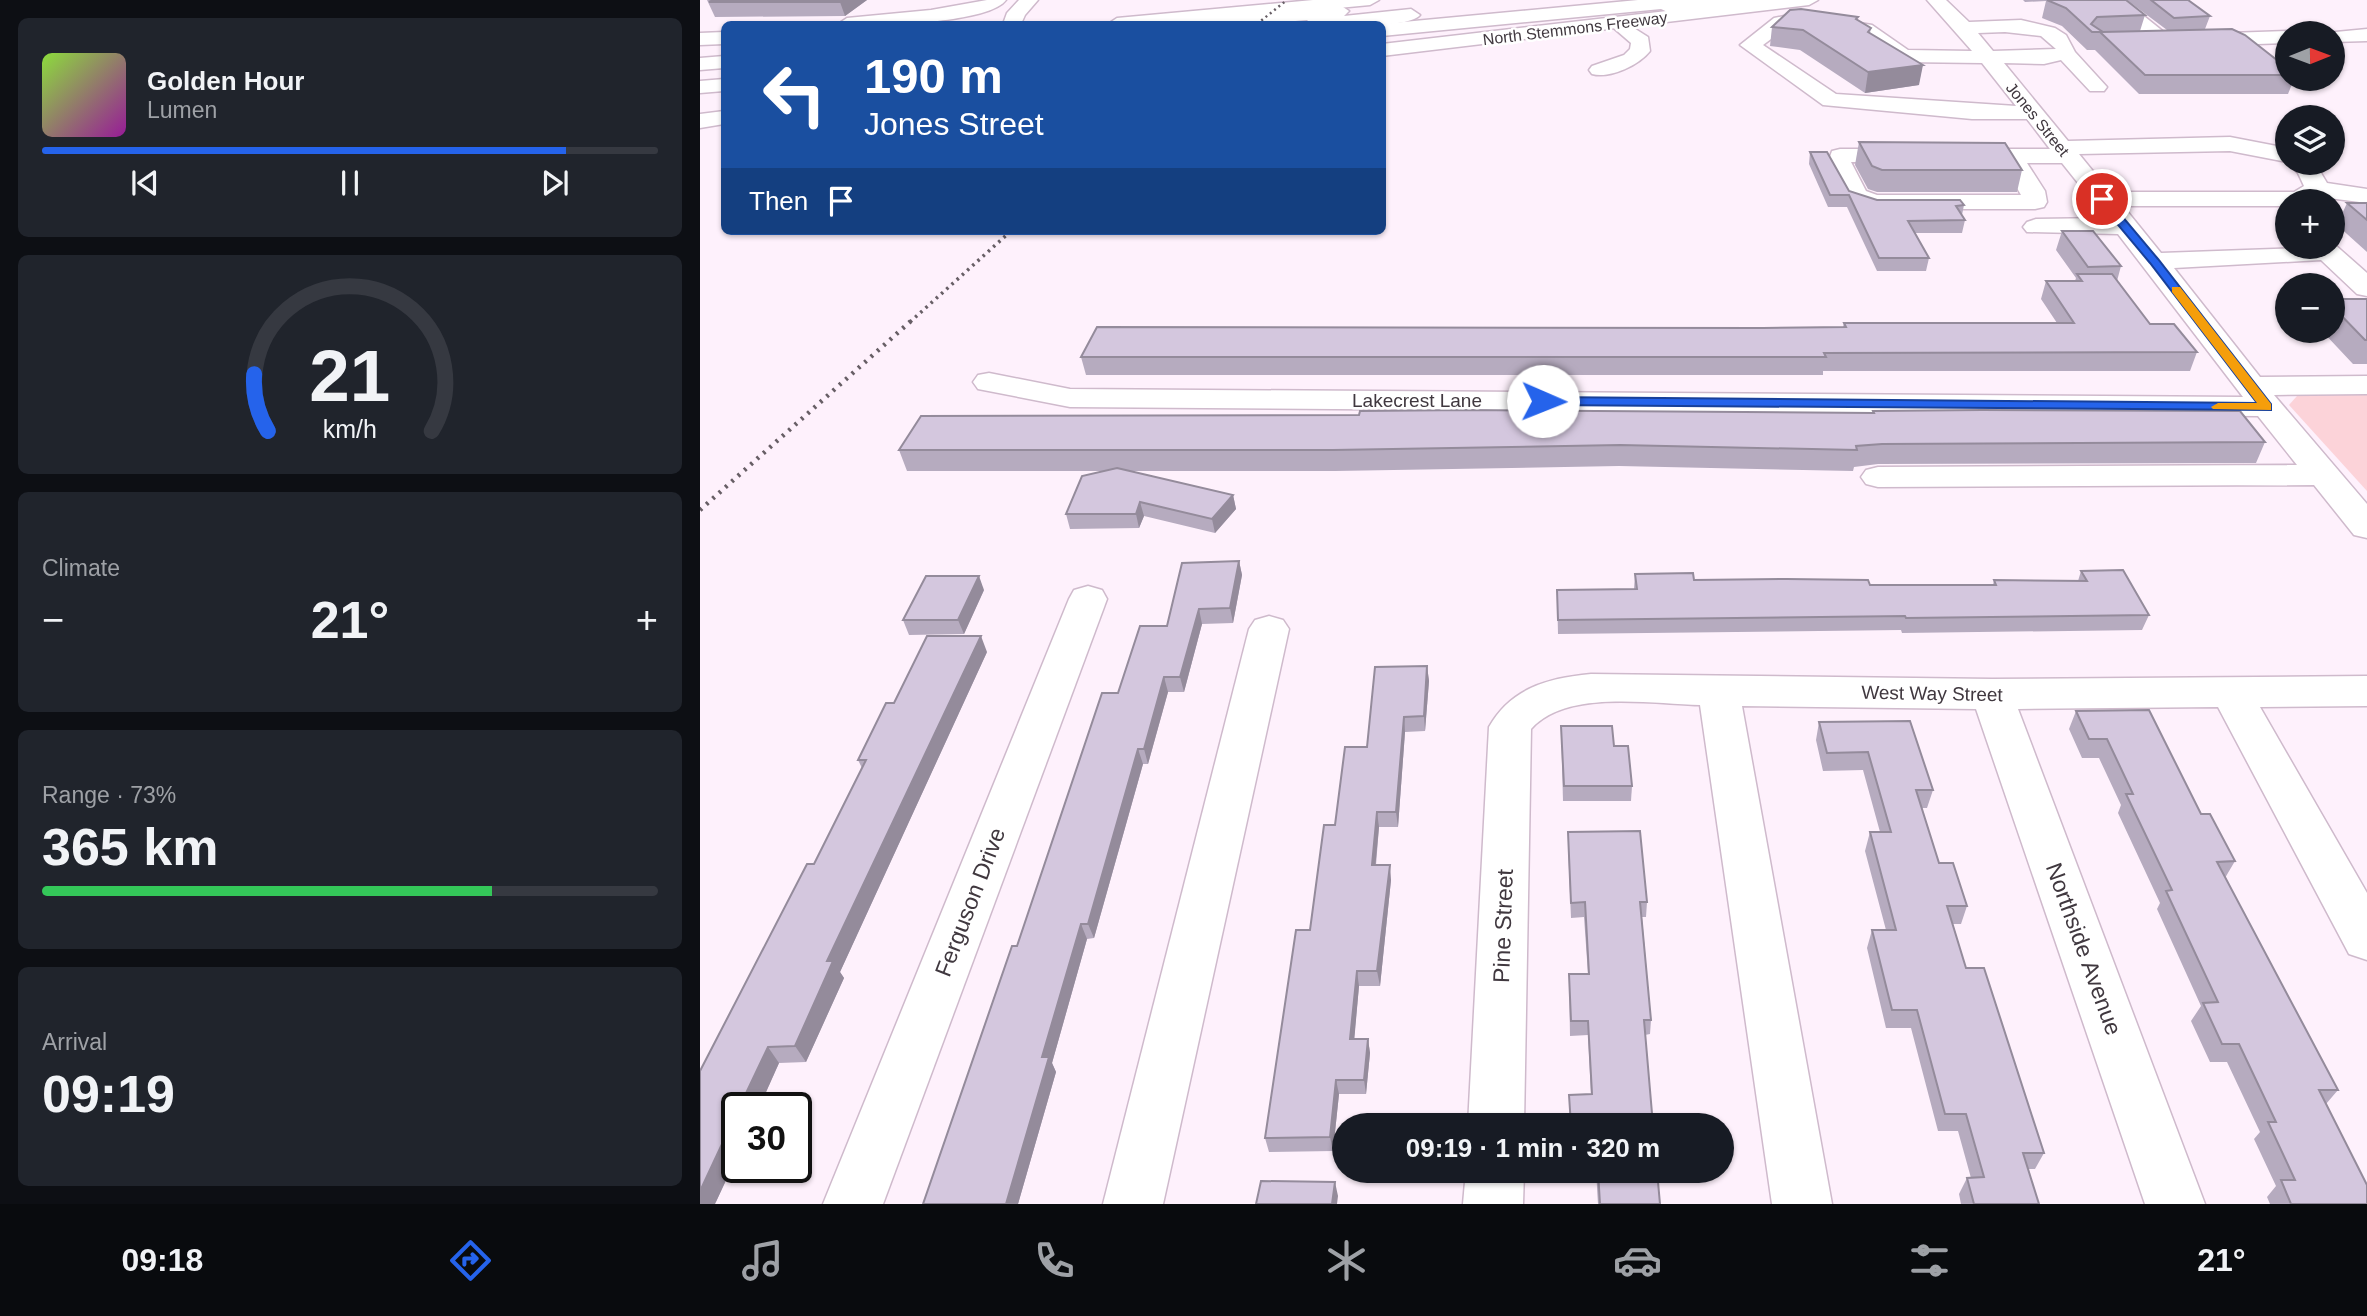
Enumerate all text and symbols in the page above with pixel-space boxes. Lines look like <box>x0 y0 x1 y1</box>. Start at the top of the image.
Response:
street label: North Stemmons Freeway <box>1482 9 1668 48</box>
north arrow <box>2275 21 2345 91</box>
map controls <box>2275 21 2345 343</box>
icon: left <box>749 49 840 140</box>
text: 190 m <box>864 49 1003 103</box>
text: Golden Hour <box>147 66 304 96</box>
street label: Jones Street <box>2003 79 2073 160</box>
text: Lumen <box>147 97 217 123</box>
button: layers <box>2275 105 2345 175</box>
text: Jones Street <box>864 106 1044 142</box>
icon: previous <box>126 164 164 202</box>
icon: pause <box>331 164 369 202</box>
icon: next <box>536 164 574 202</box>
pin <box>2072 169 2132 229</box>
icon: arrive <box>2083 180 2121 218</box>
icon: arrive <box>822 182 860 220</box>
text: Then <box>749 186 808 216</box>
button: + <box>2275 189 2345 259</box>
button: − <box>2275 273 2345 343</box>
text: 21 <box>310 335 390 416</box>
position arrow <box>1506 364 1580 438</box>
street label: Lakecrest Lane <box>1352 390 1482 411</box>
text: km/h <box>323 415 377 443</box>
text: Climate <box>42 555 120 581</box>
text: 21° <box>311 591 389 649</box>
text: − <box>42 599 64 641</box>
text: + <box>636 599 658 641</box>
street label: West Way Street <box>1861 682 2004 705</box>
text: Range · 73% <box>42 782 176 808</box>
text: 365 km <box>42 818 218 876</box>
street label: Ferguson Drive <box>930 824 1010 980</box>
street label: Northside Avenue <box>2041 859 2127 1039</box>
street label: Pine Street <box>1488 868 1518 983</box>
text: Arrival <box>42 1029 107 1055</box>
text: 09:19 <box>42 1065 175 1123</box>
speed limit sign: 30 <box>721 1092 812 1183</box>
text: 09:19 · 1 min · 320 m <box>1406 1133 1660 1163</box>
icon: directions <box>446 1236 495 1285</box>
icon: music <box>738 1236 787 1285</box>
icon: phone <box>1030 1236 1079 1285</box>
icon: climate <box>1322 1236 1371 1285</box>
icon: car <box>1613 1236 1662 1285</box>
icon: filters <box>1905 1236 1954 1285</box>
text: 09:18 <box>121 1242 203 1278</box>
text: 21° <box>2197 1242 2246 1278</box>

